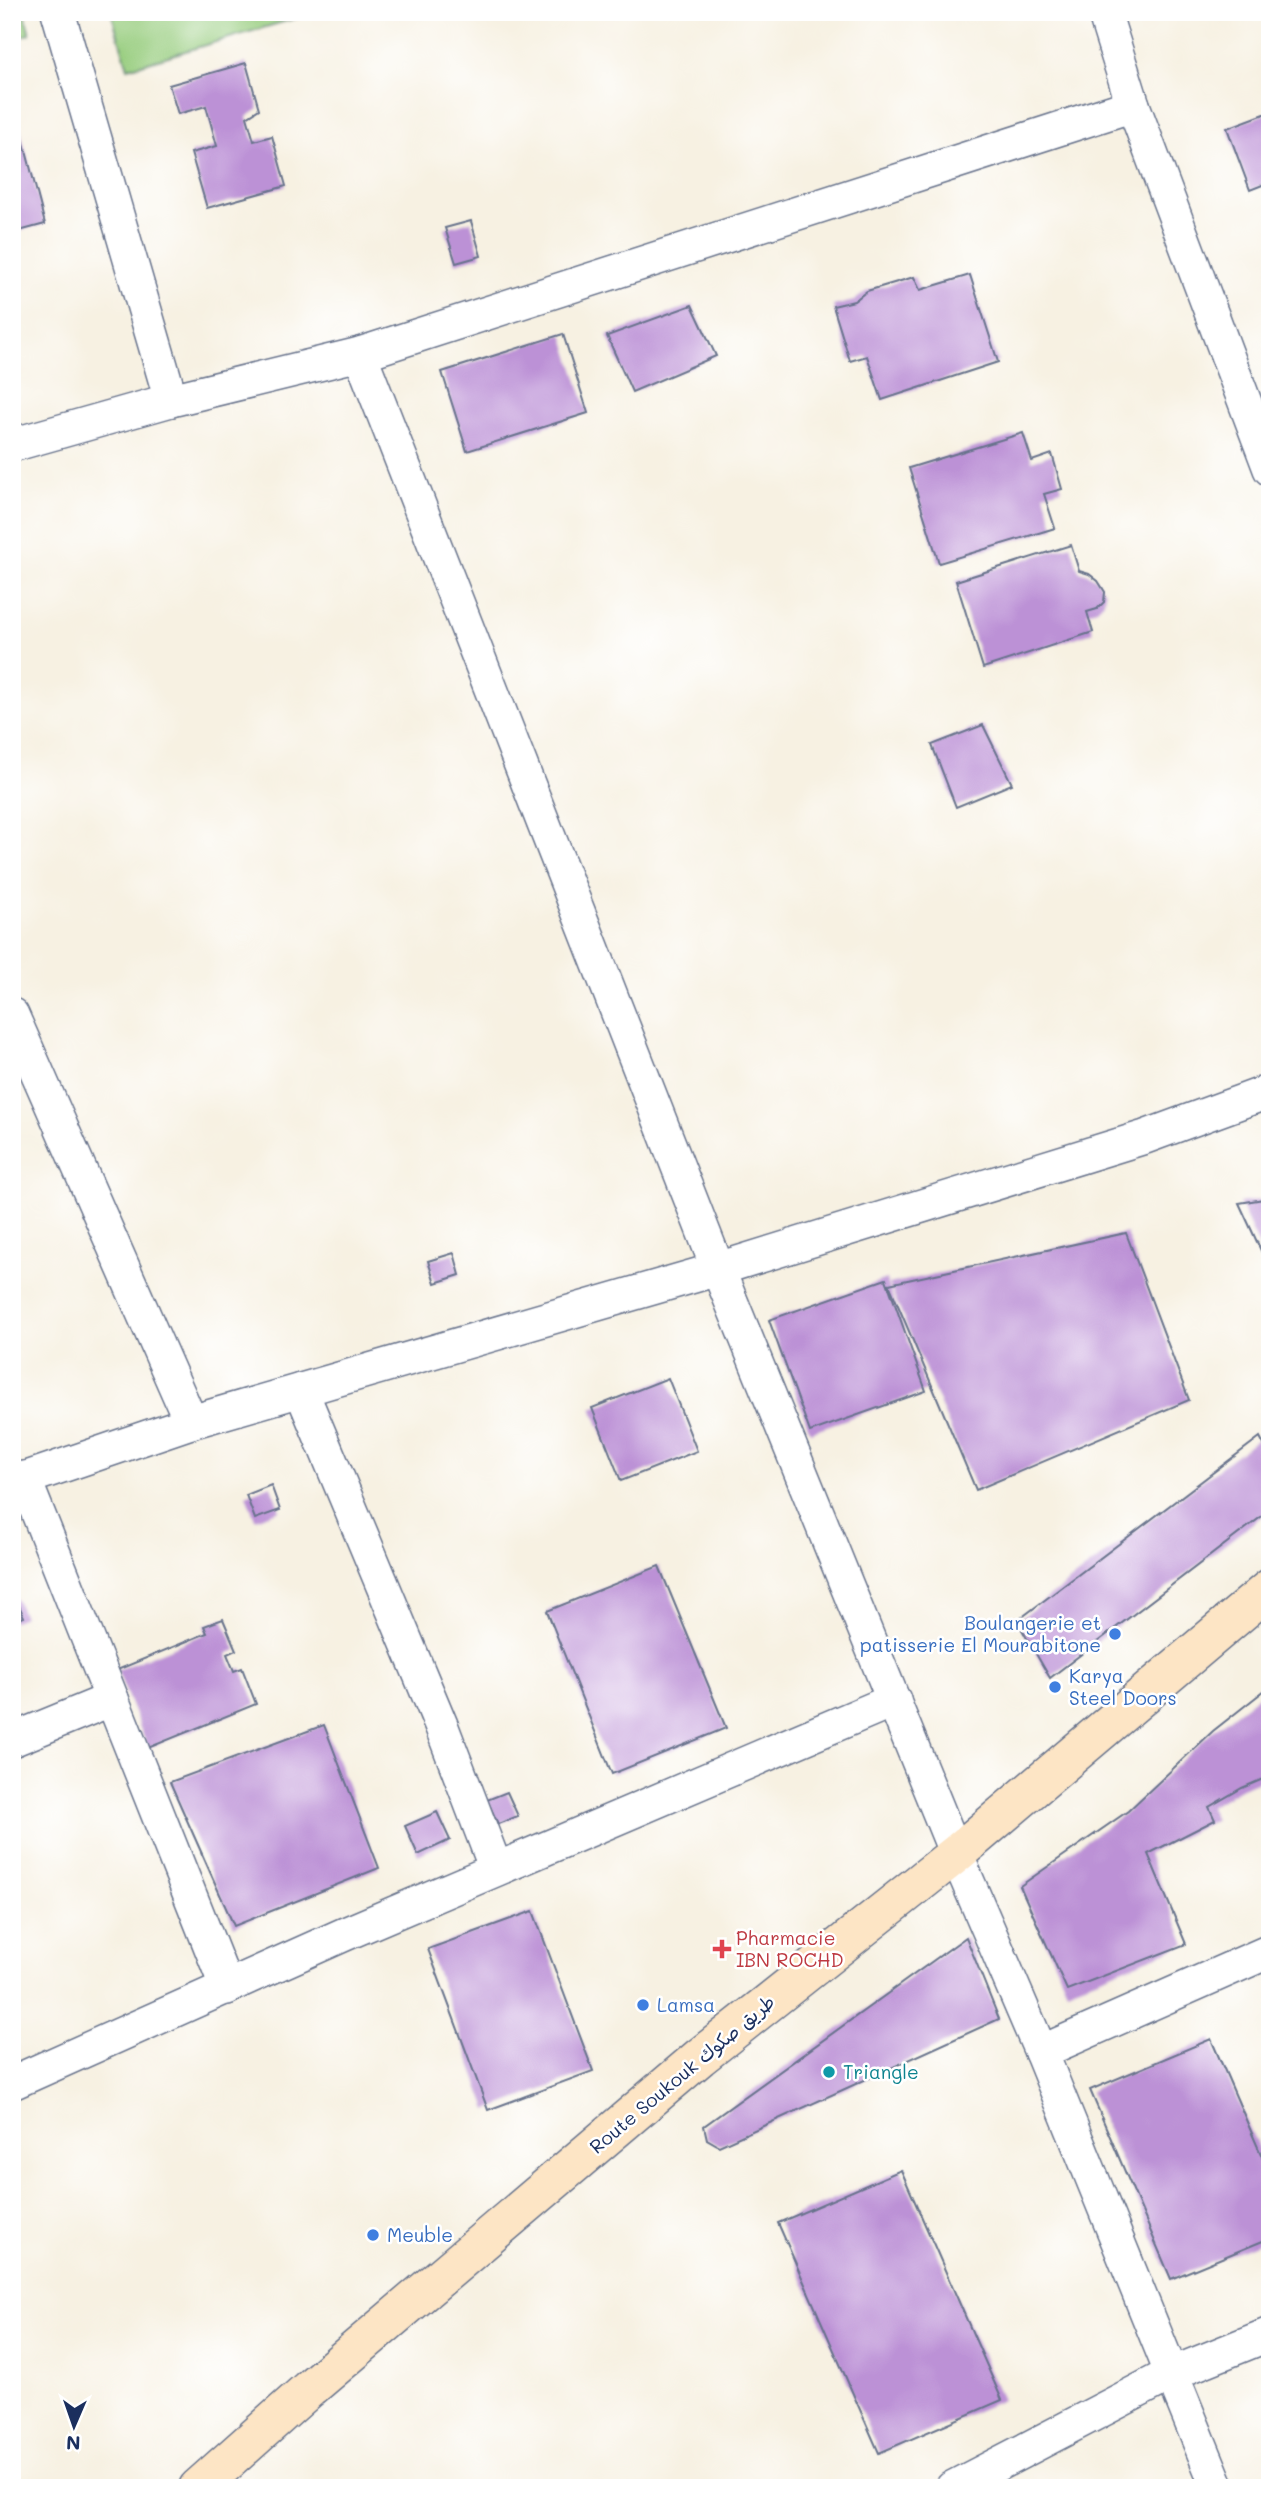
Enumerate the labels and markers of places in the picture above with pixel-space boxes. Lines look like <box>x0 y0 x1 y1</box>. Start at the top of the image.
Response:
place label: Boulangerie et patisserie El Mourabitone <box>860 1610 1101 1657</box>
marker: Boulangerie et patisserie El Mourabitone <box>1107 1626 1123 1642</box>
place label: Karya Steel Doors <box>1069 1663 1177 1710</box>
marker: Karya Steel Doors <box>1047 1679 1063 1695</box>
place label: Pharmacie IBN ROCHD <box>736 1925 844 1972</box>
marker: Pharmacie IBN ROCHD <box>714 1941 730 1957</box>
place label: Lamsa <box>657 1992 715 2017</box>
marker: Lamsa <box>635 1997 651 2013</box>
place label: Triangle <box>843 2059 919 2084</box>
marker: Triangle <box>821 2064 837 2080</box>
place label: Meuble <box>387 2222 453 2247</box>
marker: Meuble <box>365 2227 381 2243</box>

